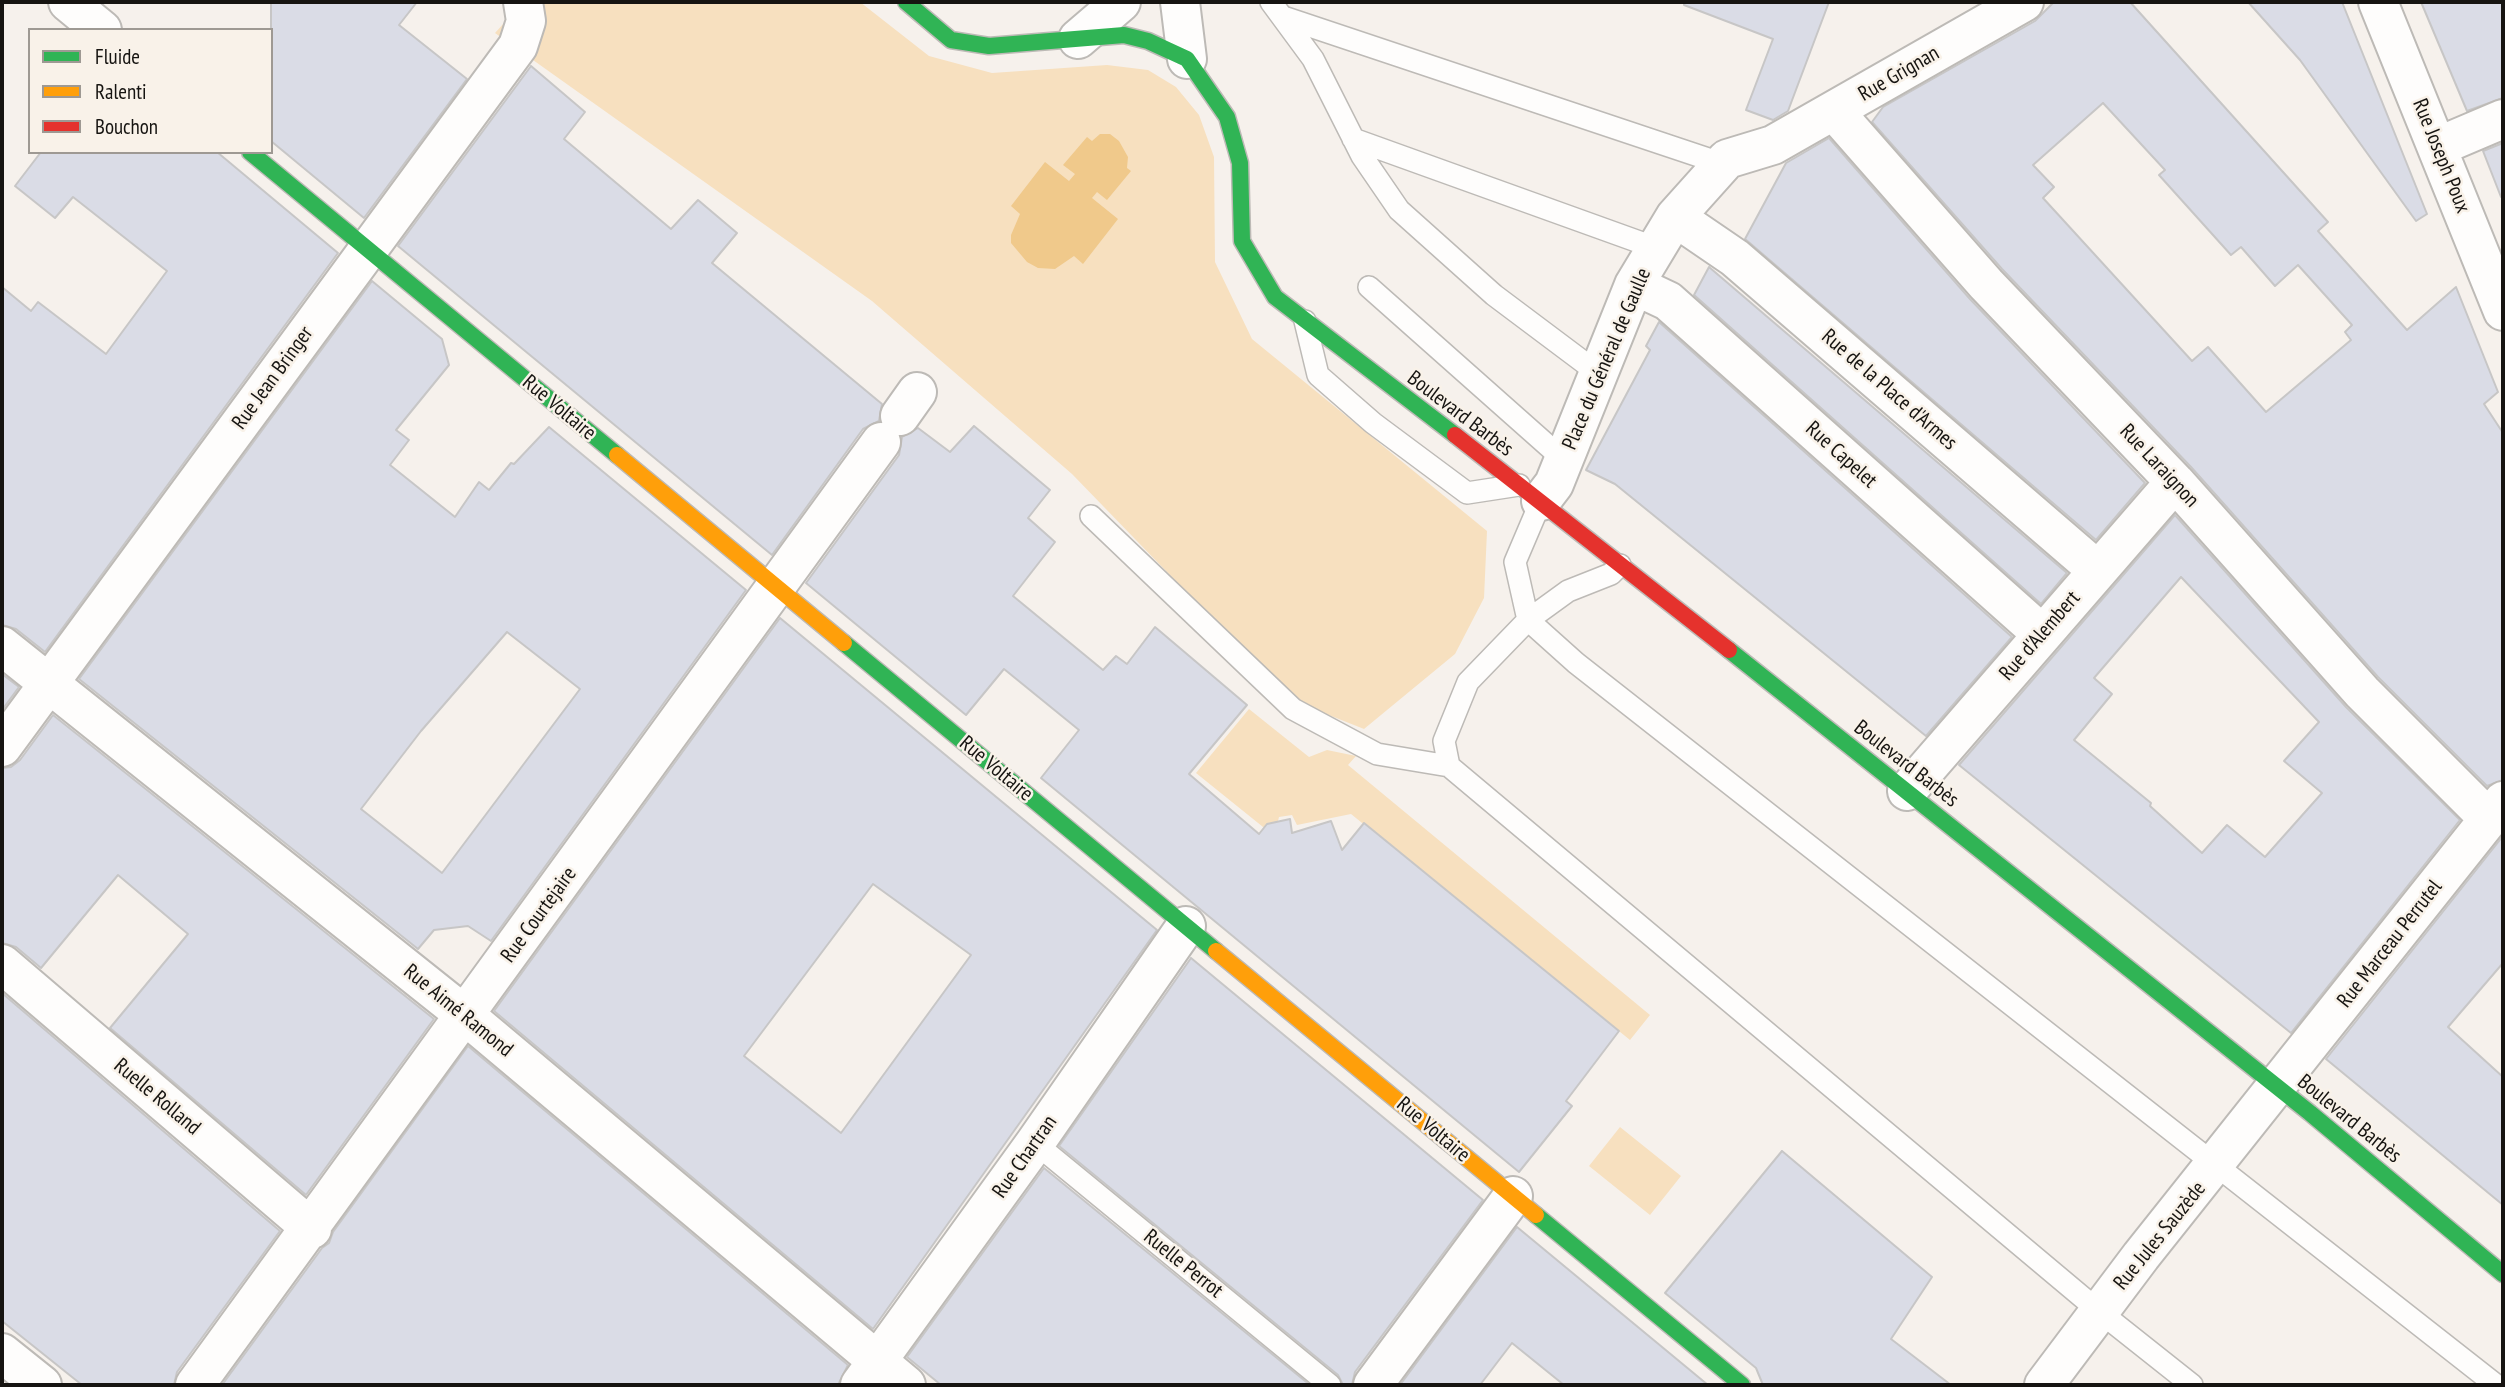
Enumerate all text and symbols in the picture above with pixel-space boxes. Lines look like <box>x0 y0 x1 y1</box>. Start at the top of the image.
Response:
legend <box>28 28 273 154</box>
street label: Rue Grignan <box>1854 41 1944 107</box>
text: Fluide <box>95 43 140 70</box>
text: Ralenti <box>95 78 147 105</box>
street label: Rue Joseph Poux <box>2407 95 2475 217</box>
text: Bouchon <box>95 113 158 140</box>
street label: Place du Général de Gaulle <box>1557 265 1657 453</box>
street label: Rue Jean Bringer <box>227 322 319 434</box>
street label: Rue de la Place d'Armes <box>1816 324 1962 456</box>
street label: Boulevard Barbès <box>1402 366 1518 462</box>
street label: Rue Voltaire <box>517 370 601 446</box>
street label: Rue Capelet <box>1800 416 1882 494</box>
street label: Rue Laraignon <box>2114 419 2204 513</box>
street label: Rue d'Alembert <box>1994 586 2086 686</box>
street label: Boulevard Barbès <box>1849 715 1963 813</box>
street label: Rue Voltaire <box>954 731 1038 807</box>
street label: Rue Courtejaire <box>496 862 582 968</box>
street label: Rue Marceau Perrutel <box>2332 875 2448 1013</box>
street label: Rue Aimé Ramond <box>398 959 518 1063</box>
street label: Ruelle Rolland <box>108 1053 206 1141</box>
street label: Boulevard Barbès <box>2292 1070 2406 1168</box>
street label: Rue Voltaire <box>1391 1092 1475 1168</box>
street label: Rue Chartran <box>987 1111 1063 1203</box>
street label: Rue Jules Sauzède <box>2109 1177 2211 1295</box>
street label: Ruelle Perrot <box>1138 1224 1228 1304</box>

